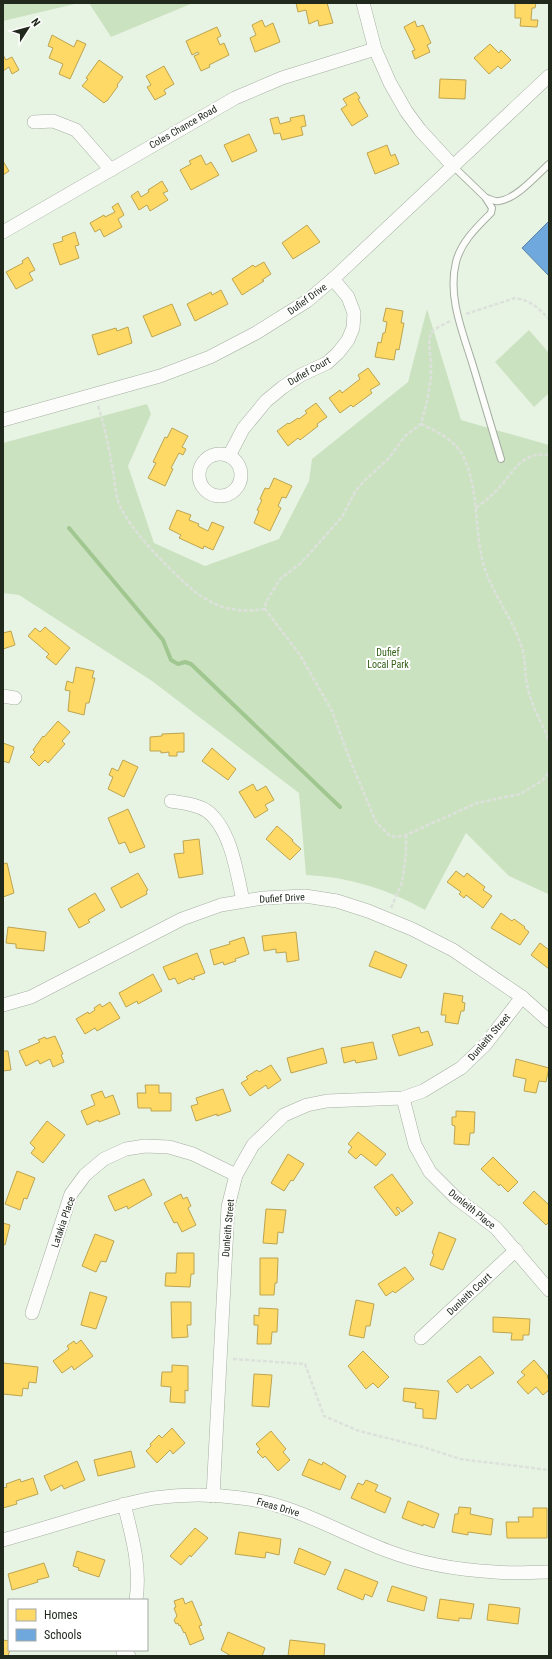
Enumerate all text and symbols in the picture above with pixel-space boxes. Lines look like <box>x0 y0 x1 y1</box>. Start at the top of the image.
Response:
north arrow <box>8 8 48 48</box>
text: N <box>28 16 43 29</box>
street label: Coles Chance Road <box>147 103 219 151</box>
street label: Dufief Drive <box>285 281 329 317</box>
street label: Dufief Court <box>286 354 332 388</box>
park label: Dufief Local Park <box>367 647 409 670</box>
street label: Dufief Drive <box>259 891 305 905</box>
street label: Dunleith Street <box>466 1011 512 1063</box>
street label: Dunleith Place <box>447 1187 498 1231</box>
street label: Latakia Place <box>49 1195 77 1249</box>
street label: Dunleith Street <box>220 1199 236 1257</box>
street label: Dunleith Court <box>445 1271 493 1317</box>
street label: Freas Drive <box>255 1496 301 1518</box>
legend <box>8 1599 148 1651</box>
text: Homes <box>44 1608 78 1622</box>
text: Schools <box>44 1628 82 1642</box>

